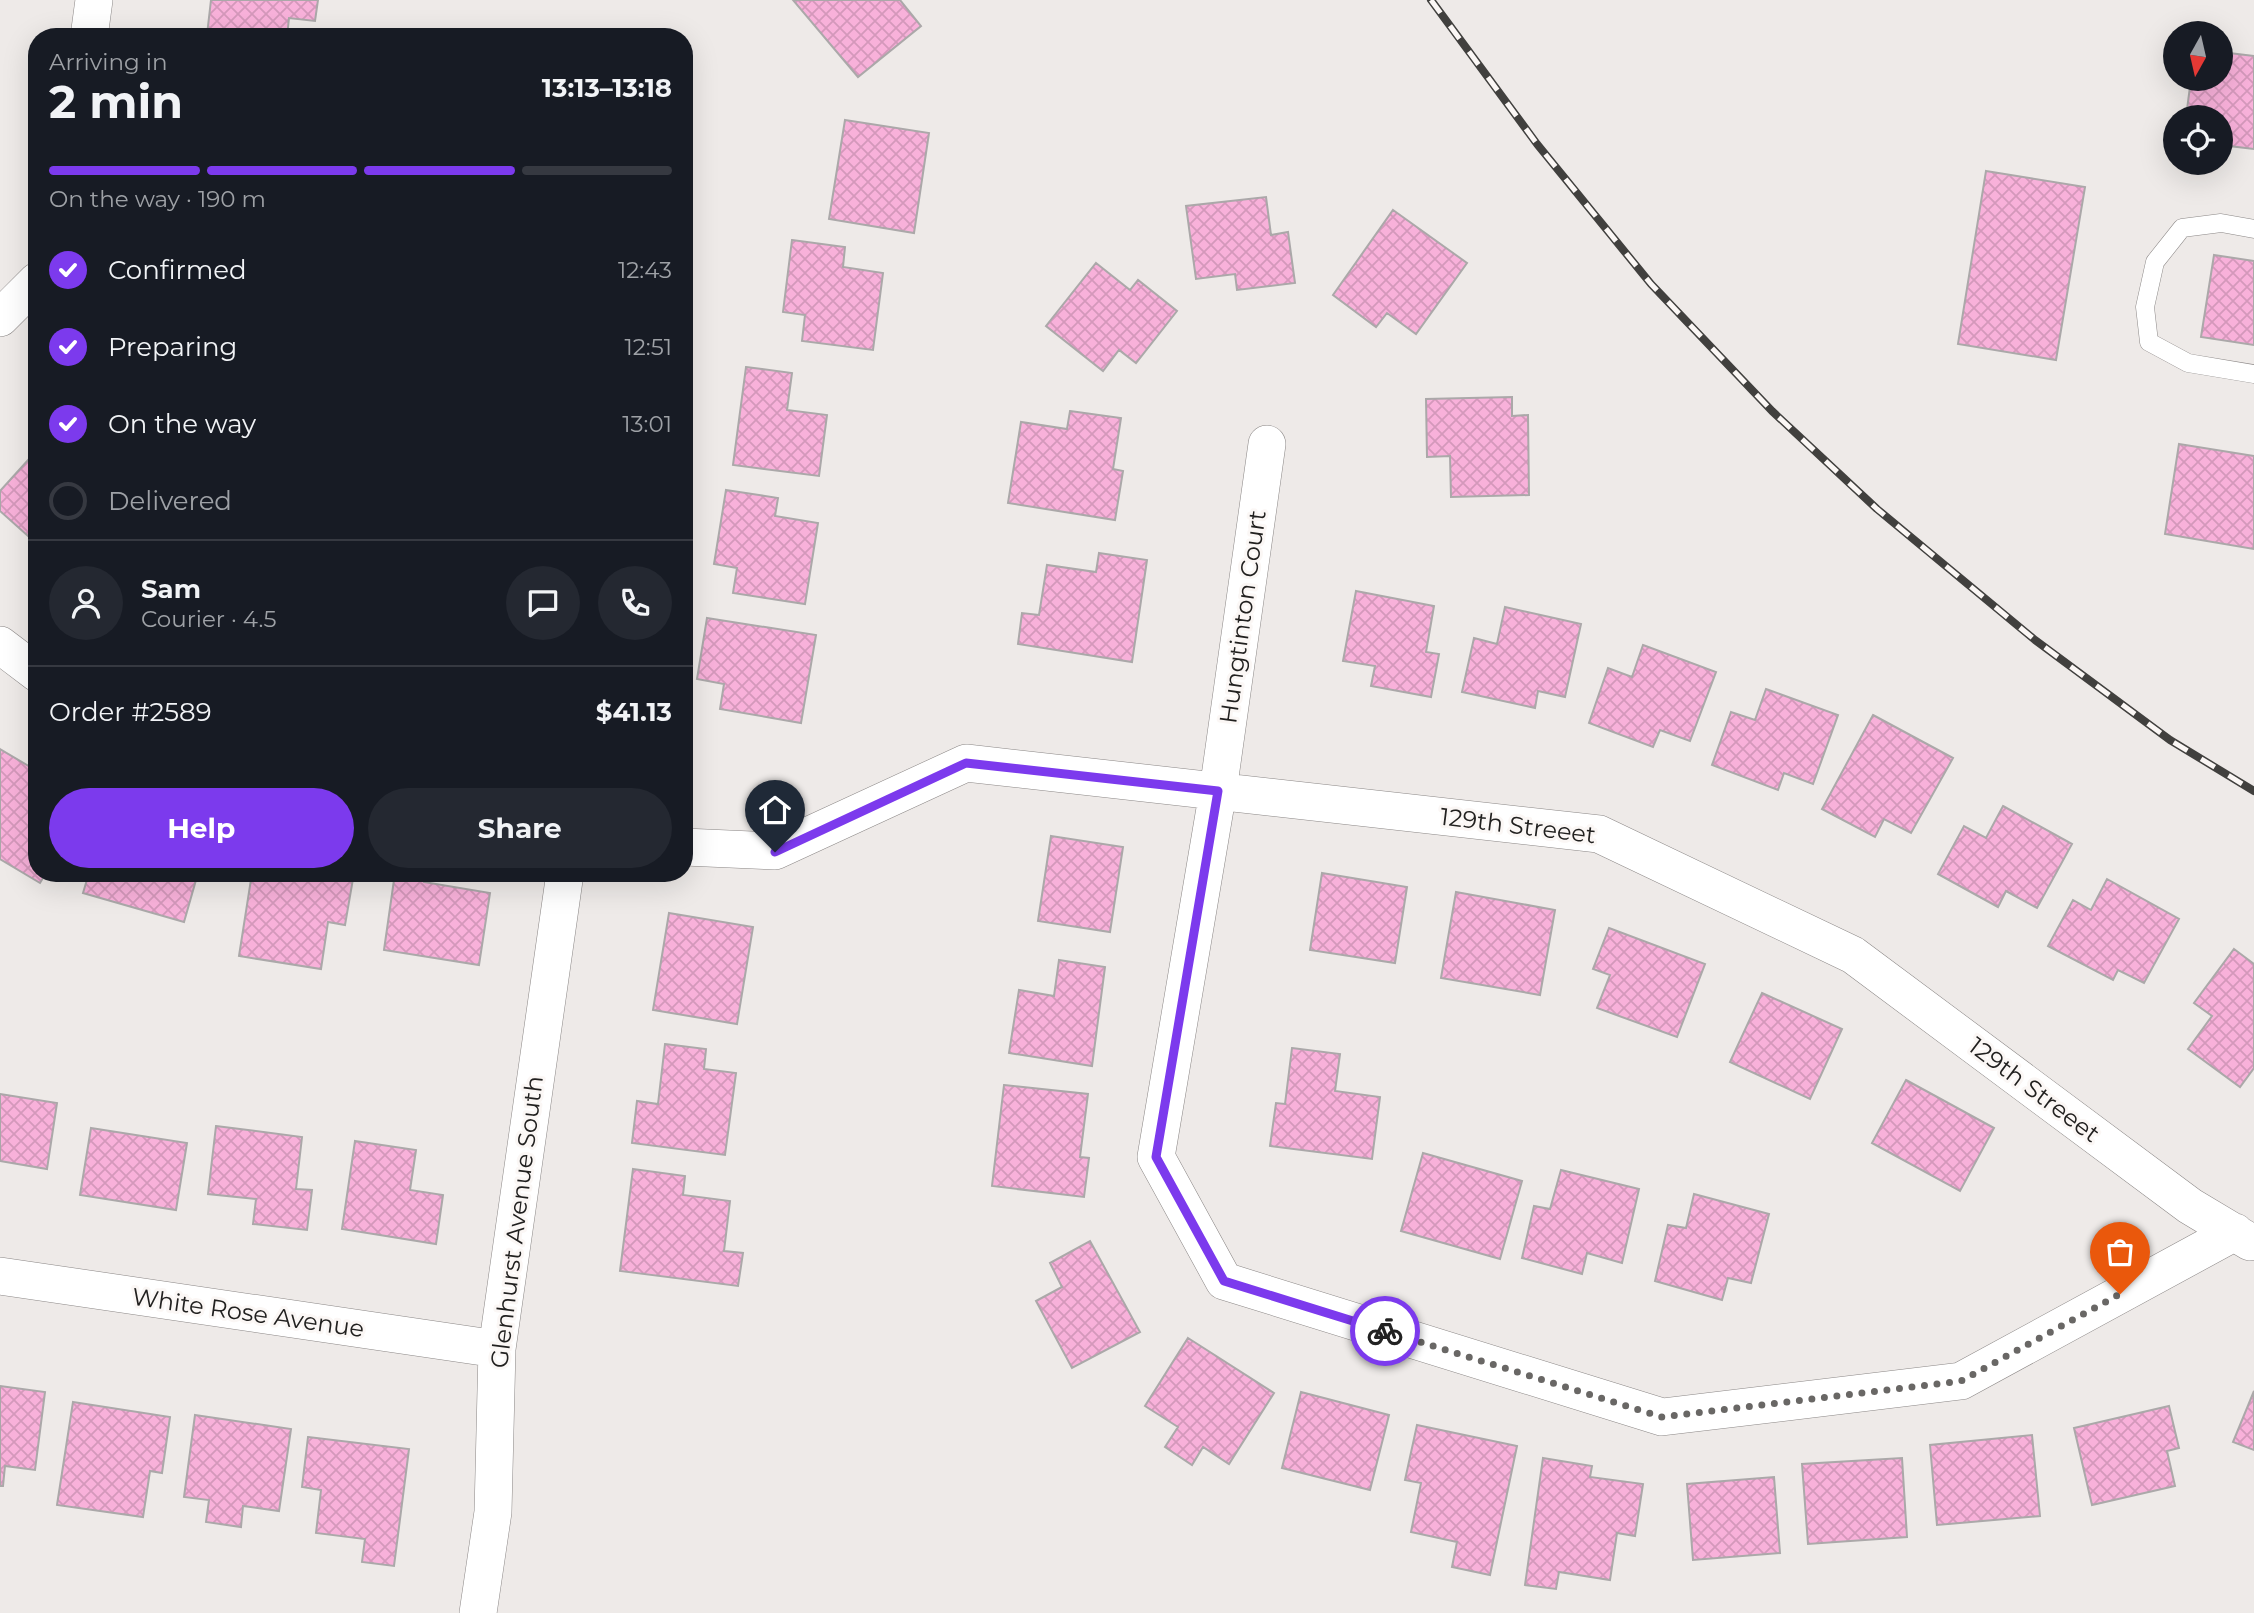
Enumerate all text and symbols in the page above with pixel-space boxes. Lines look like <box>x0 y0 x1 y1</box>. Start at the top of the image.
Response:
north arrow <box>2163 21 2233 91</box>
map controls <box>2163 21 2233 175</box>
text: Arriving in <box>49 48 168 76</box>
text: 13:13–13:18 <box>542 72 672 104</box>
text: 2 min <box>49 73 183 130</box>
button: locate <box>2163 105 2233 175</box>
text: On the way · 190 m <box>49 185 266 213</box>
icon: check <box>49 251 87 289</box>
text: Confirmed <box>108 254 247 286</box>
text: 12:43 <box>618 256 672 284</box>
icon: check <box>49 328 87 366</box>
text: Preparing <box>108 331 237 363</box>
text: 12:51 <box>624 333 672 361</box>
icon: check <box>49 405 87 443</box>
text: On the way <box>108 408 256 440</box>
text: 13:01 <box>622 410 672 438</box>
text: Delivered <box>108 485 232 517</box>
street label: Hungtinton Court <box>1213 508 1272 725</box>
button: person <box>49 566 123 640</box>
button: chat <box>506 566 580 640</box>
button: phone <box>598 566 672 640</box>
text: Sam <box>141 573 201 605</box>
text: Courier · 4.5 <box>141 605 276 633</box>
text: Order #2589 <box>49 696 211 728</box>
text: $41.13 <box>596 696 672 728</box>
pin <box>745 780 805 852</box>
button: Help <box>49 788 354 868</box>
button: Share <box>368 788 672 868</box>
icon: home <box>756 791 794 829</box>
street label: 129th Streeet <box>1439 802 1598 849</box>
street label: 129th Streeet <box>1963 1031 2106 1148</box>
street label: Glenhurst Avenue South <box>484 1074 549 1370</box>
pin <box>2090 1222 2150 1294</box>
icon: bag <box>2101 1233 2139 1271</box>
street label: White Rose Avenue <box>130 1282 366 1343</box>
courier <box>1350 1296 1420 1366</box>
icon: bike <box>1366 1312 1404 1350</box>

